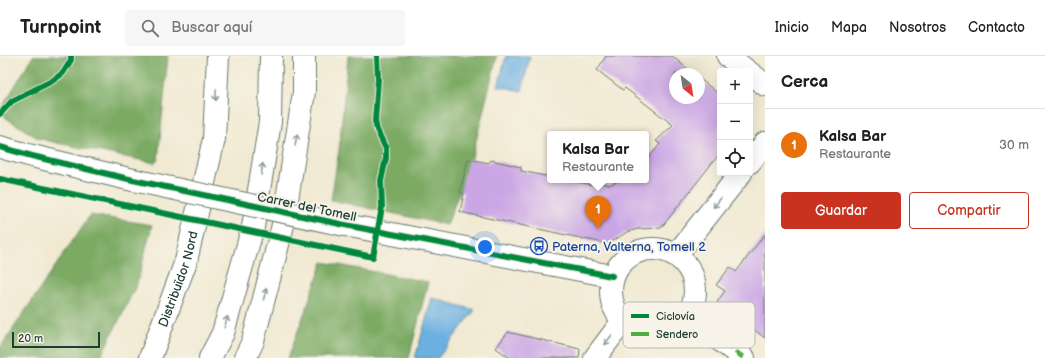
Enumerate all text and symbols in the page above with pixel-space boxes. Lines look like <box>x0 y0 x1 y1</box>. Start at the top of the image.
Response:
search box <box>125 10 405 46</box>
text: Turnpoint <box>20 16 101 39</box>
icon: search <box>139 17 161 39</box>
text: Buscar aquí <box>171 18 252 37</box>
text: Inicio <box>775 19 809 36</box>
text: Mapa <box>831 19 867 36</box>
text: Nosotros <box>889 19 946 36</box>
text: Contacto <box>968 19 1025 36</box>
north arrow <box>669 68 705 104</box>
map controls <box>717 68 753 176</box>
button: + <box>717 68 753 104</box>
text: Cerca <box>781 72 828 92</box>
one-way arrow <box>212 88 220 101</box>
button: − <box>717 104 753 140</box>
text: Kalsa Bar <box>819 127 886 146</box>
popup <box>547 131 649 183</box>
one-way arrow <box>293 134 301 147</box>
text: 1 <box>791 137 797 153</box>
text: 30 m <box>999 137 1029 153</box>
text: Kalsa Bar <box>562 140 629 159</box>
button: locate <box>717 140 753 176</box>
text: Restaurante <box>819 146 891 162</box>
text: Restaurante <box>562 159 634 175</box>
one-way arrow <box>258 163 266 176</box>
street label: Carrer del Tomell <box>256 189 358 225</box>
button: Guardar <box>781 192 901 229</box>
button: Compartir <box>909 192 1029 229</box>
pin: 1 <box>585 196 611 229</box>
one-way arrow <box>712 198 721 209</box>
street label: Distribuïdor Nord <box>155 230 202 329</box>
bus stop icon: Paterna, Valterna, Tomell 2 <box>529 236 549 256</box>
your location <box>475 237 495 257</box>
place label: Paterna, Valterna, Tomell 2 <box>552 239 706 255</box>
one-way arrow <box>262 288 269 301</box>
legend <box>623 302 755 348</box>
text: Ciclovía <box>656 310 695 323</box>
one-way arrow <box>223 316 230 329</box>
text: Sendero <box>656 328 698 341</box>
scale bar <box>12 330 100 349</box>
text: 20 m <box>18 332 43 345</box>
one-way arrow <box>604 334 613 345</box>

